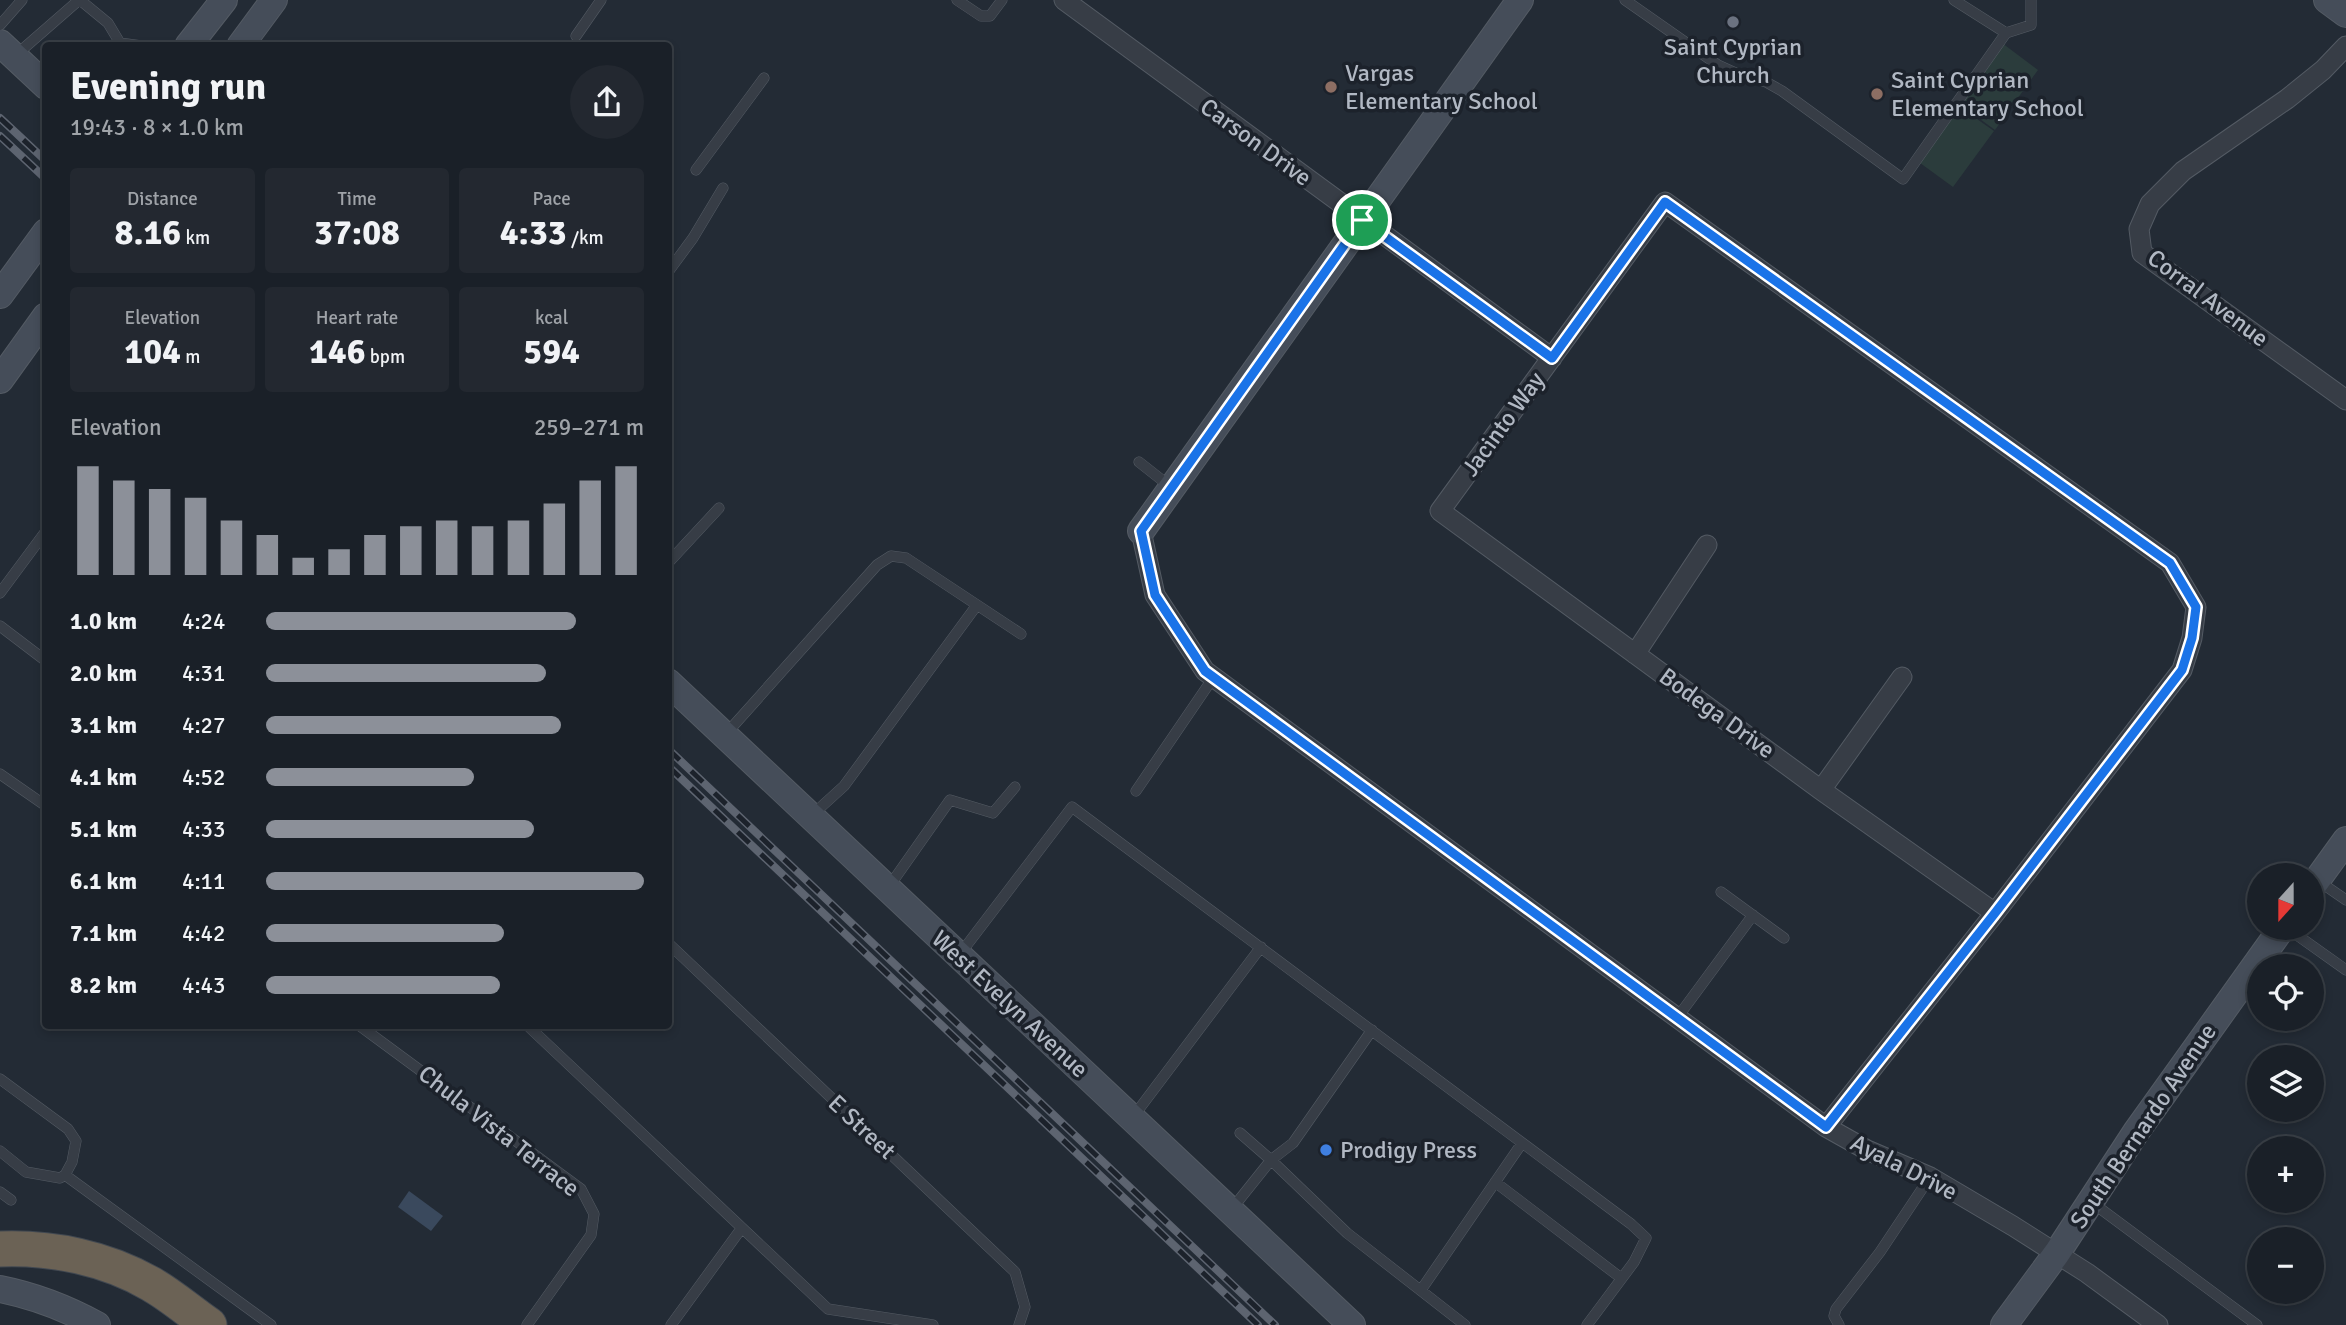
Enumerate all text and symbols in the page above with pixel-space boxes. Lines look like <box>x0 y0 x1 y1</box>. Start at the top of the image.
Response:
marker: Saint Cyprian Church <box>1725 14 1741 30</box>
place label: Saint Cyprian Church <box>1664 32 1802 90</box>
place label: Vargas Elementary School <box>1345 58 1538 116</box>
text: Evening run <box>70 63 266 110</box>
button: share <box>570 65 644 139</box>
place label: Saint Cyprian Elementary School <box>1891 65 2084 123</box>
marker: Vargas Elementary School <box>1323 79 1339 95</box>
marker: Saint Cyprian Elementary School <box>1869 86 1885 102</box>
street label: Carson Drive <box>1194 92 1318 192</box>
text: 19:43 · 8 × 1.0 km <box>70 113 244 142</box>
text: Distance <box>127 187 198 211</box>
text: Time <box>337 187 377 211</box>
text: Pace <box>533 187 571 211</box>
pin <box>1332 190 1392 250</box>
icon: arrive <box>1343 201 1381 239</box>
text: 8.16 <box>115 211 181 254</box>
text: 37:08 <box>314 211 400 254</box>
text: 4:33 <box>500 211 567 254</box>
text: km <box>181 226 210 250</box>
text: /km <box>567 226 604 250</box>
street label: Corral Avenue <box>2142 243 2274 353</box>
text: Elevation <box>124 306 200 330</box>
text: Heart rate <box>316 306 398 330</box>
text: kcal <box>535 306 568 330</box>
text: 104 <box>124 330 181 373</box>
text: 146 <box>309 330 366 373</box>
text: 594 <box>523 330 580 373</box>
text: m <box>181 345 200 369</box>
text: bpm <box>366 345 405 369</box>
street label: Jacinto Way <box>1455 366 1551 482</box>
text: Elevation <box>70 413 162 442</box>
text: 259–271 m <box>534 413 644 442</box>
text: 1.0 km <box>70 607 137 636</box>
text: 4:24 <box>182 607 225 636</box>
text: 2.0 km <box>70 659 137 688</box>
text: 4:31 <box>182 659 225 688</box>
street label: Bodega Drive <box>1653 661 1781 765</box>
text: 3.1 km <box>70 711 137 740</box>
text: 4:27 <box>182 711 225 740</box>
text: 4.1 km <box>70 763 137 792</box>
text: 4:52 <box>182 763 225 792</box>
text: 5.1 km <box>70 815 137 844</box>
text: 4:33 <box>182 815 225 844</box>
north arrow <box>2247 863 2324 940</box>
map controls <box>2247 863 2324 1304</box>
text: 6.1 km <box>70 867 137 896</box>
text: 4:11 <box>182 867 225 896</box>
text: 7.1 km <box>70 919 137 948</box>
text: 4:42 <box>182 919 225 948</box>
street label: West Evelyn Avenue <box>926 924 1094 1084</box>
button: locate <box>2247 954 2324 1031</box>
text: 8.2 km <box>70 971 137 1000</box>
text: 4:43 <box>182 971 225 1000</box>
street label: South Bernardo Avenue <box>2063 1018 2223 1234</box>
button: layers <box>2247 1045 2324 1122</box>
street label: Chula Vista Terrace <box>412 1059 586 1203</box>
street label: E Street <box>822 1088 902 1166</box>
street label: Ayala Drive <box>1846 1127 1962 1207</box>
place label: Prodigy Press <box>1340 1135 1477 1165</box>
button: + <box>2247 1136 2324 1213</box>
marker: Prodigy Press <box>1318 1142 1334 1158</box>
button: − <box>2247 1227 2324 1304</box>

